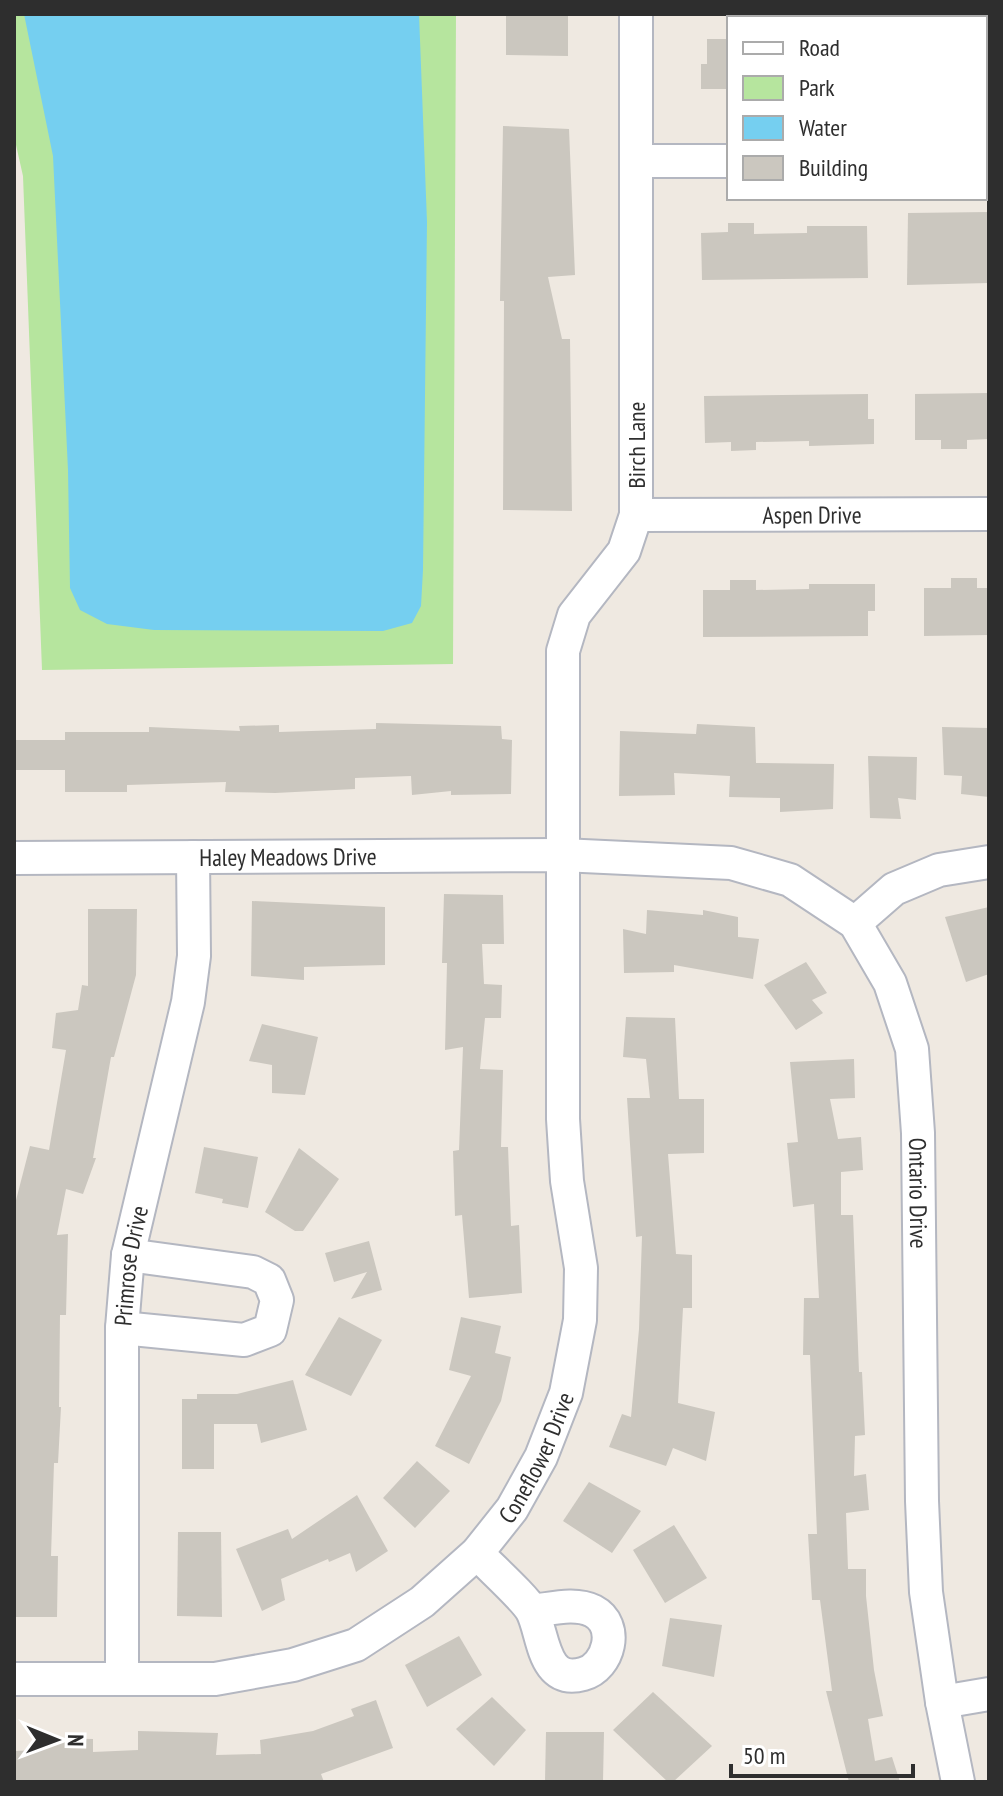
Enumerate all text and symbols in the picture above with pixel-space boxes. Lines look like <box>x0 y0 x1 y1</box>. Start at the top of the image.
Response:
legend <box>727 16 987 200</box>
text: Road <box>799 32 840 63</box>
text: Park <box>799 72 835 103</box>
text: Water <box>799 112 847 143</box>
text: Building <box>799 152 868 183</box>
street label: Birch Lane <box>621 402 652 488</box>
street label: Aspen Drive <box>762 499 862 530</box>
street label: Haley Meadows Drive <box>199 841 377 872</box>
street label: Ontario Drive <box>903 1138 935 1249</box>
street label: Primrose Drive <box>107 1202 155 1327</box>
street label: Coneflower Drive <box>491 1388 580 1530</box>
north arrow <box>16 1700 96 1780</box>
scale bar <box>731 1728 913 1778</box>
text: N <box>62 1734 90 1747</box>
text: 50 m <box>743 1740 785 1771</box>

